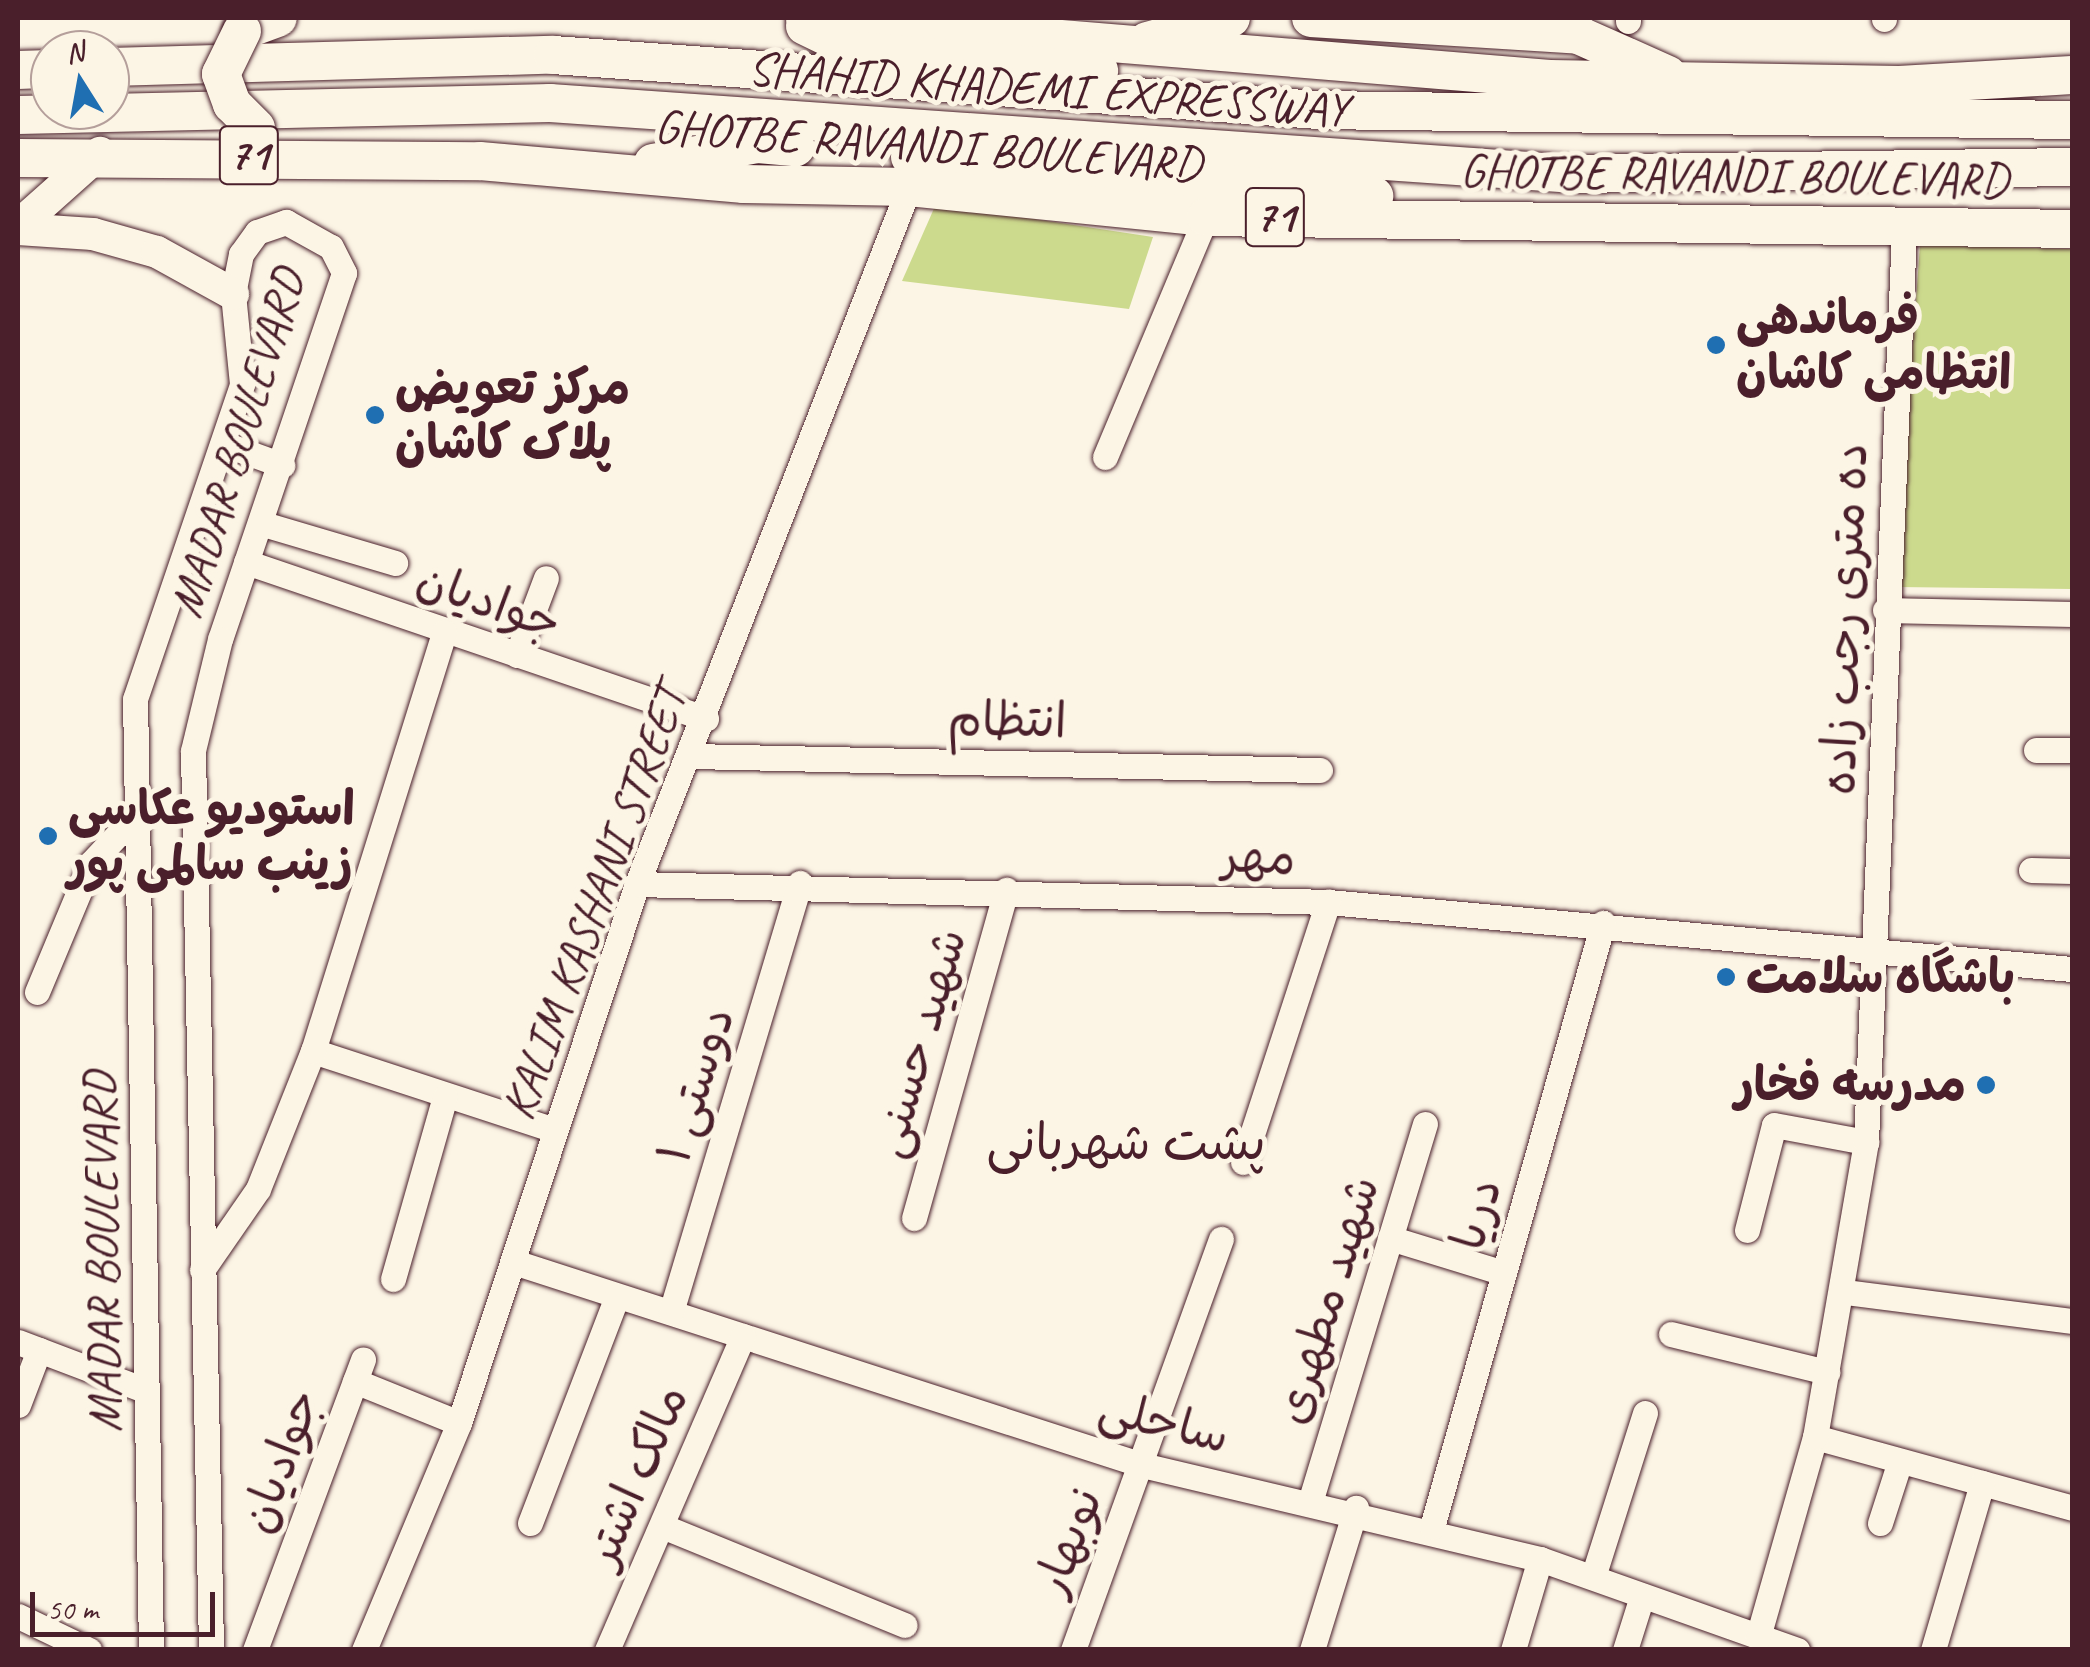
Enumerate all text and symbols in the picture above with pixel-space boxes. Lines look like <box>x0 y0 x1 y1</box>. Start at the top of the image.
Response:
north arrow <box>30 30 130 130</box>
text: N <box>63 33 86 71</box>
street label: SHAHID KHADEMI EXPRESSWAY <box>751 40 1345 138</box>
street label: GHOTBE RAVANDI BOULEVARD <box>651 97 1205 193</box>
road number: 71 <box>216 115 282 195</box>
street label: GHOTBE RAVANDI BOULEVARD <box>1458 141 2010 209</box>
road number: 71 <box>1242 177 1308 257</box>
street label: MADAR BOULEVARD <box>157 262 317 624</box>
place label: فرماندهی انتظامی کاشان <box>1736 288 2011 401</box>
marker: فرماندهی انتظامی کاشان <box>1705 334 1727 356</box>
place label: مرکز تعویض پلاک کاشان <box>395 358 630 471</box>
marker: مرکز تعویض پلاک کاشان <box>364 404 386 426</box>
street label: ده متری رجب زاده <box>1809 442 1879 796</box>
street label: جوادیان <box>409 550 569 652</box>
street label: KALIM KASHANI STREET <box>489 679 699 1127</box>
street label: انتظام <box>947 690 1067 750</box>
place label: استودیو عکاسی زینب سالمی پور <box>68 779 355 892</box>
marker: استودیو عکاسی زینب سالمی پور <box>37 825 59 847</box>
street label: مهر <box>1221 827 1297 887</box>
street label: شهید حسنی <box>859 922 979 1164</box>
place label: باشگاه سلامت <box>1746 948 2015 1006</box>
marker: باشگاه سلامت <box>1715 966 1737 988</box>
street label: دوستی ۱ <box>644 1000 746 1170</box>
place label: مدرسه فخار <box>1735 1056 1966 1114</box>
street label: MADAR BOULEVARD <box>70 1071 134 1433</box>
marker: مدرسه فخار <box>1975 1074 1997 1096</box>
district label: پشت شهربانی <box>986 1113 1266 1173</box>
street label: شهید مطهری <box>1262 1169 1392 1431</box>
street label: دریا <box>1439 1172 1513 1256</box>
street label: مالک اشتر <box>572 1376 700 1576</box>
street label: ساحلی <box>1093 1378 1235 1466</box>
street label: جوادیان <box>228 1381 332 1541</box>
street label: نوبهار <box>1021 1480 1115 1604</box>
scale bar <box>35 1572 220 1634</box>
text: 50 m <box>47 1590 98 1628</box>

